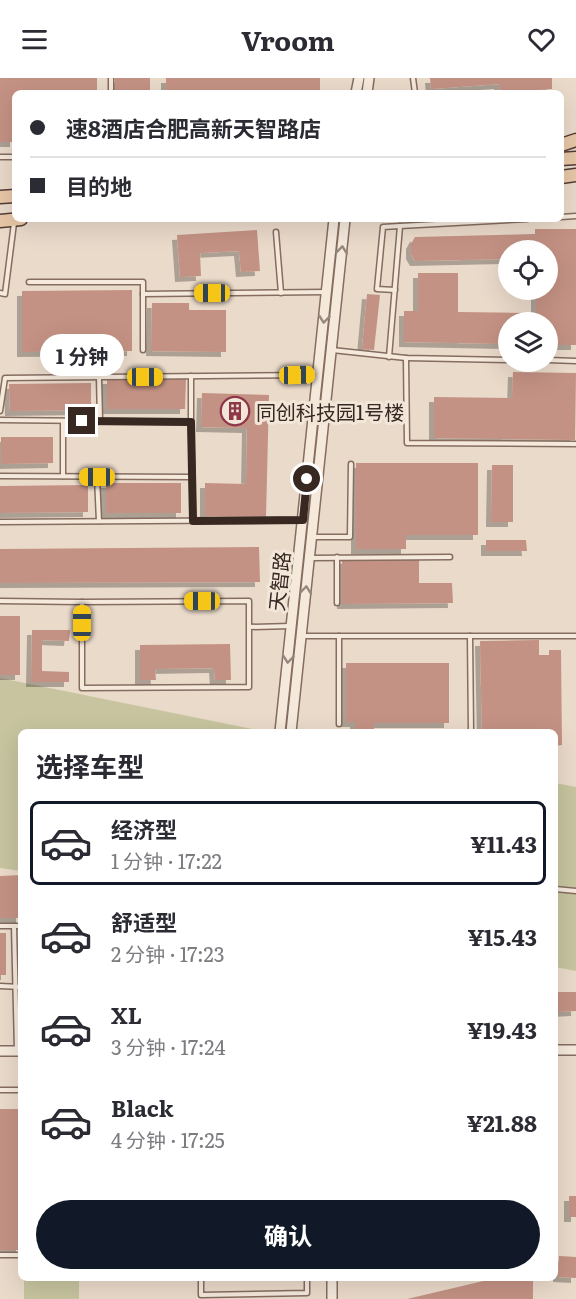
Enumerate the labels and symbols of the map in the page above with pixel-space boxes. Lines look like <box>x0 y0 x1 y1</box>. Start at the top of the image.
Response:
one-way arrow <box>335 246 348 255</box>
car <box>194 284 230 302</box>
one-way arrow <box>318 314 331 323</box>
callout: 1 分钟 <box>40 334 124 376</box>
car <box>279 366 315 384</box>
car <box>127 368 163 386</box>
building icon: 同创科技园1号楼 <box>219 395 251 427</box>
place label: 同创科技园1号楼 <box>256 396 404 426</box>
route end <box>68 407 95 434</box>
route start <box>293 465 320 492</box>
car <box>79 468 115 486</box>
street label: 天智路 <box>260 550 296 612</box>
one-way arrow <box>299 586 312 595</box>
car <box>184 592 220 610</box>
car <box>73 605 91 641</box>
one-way arrow <box>282 654 295 664</box>

